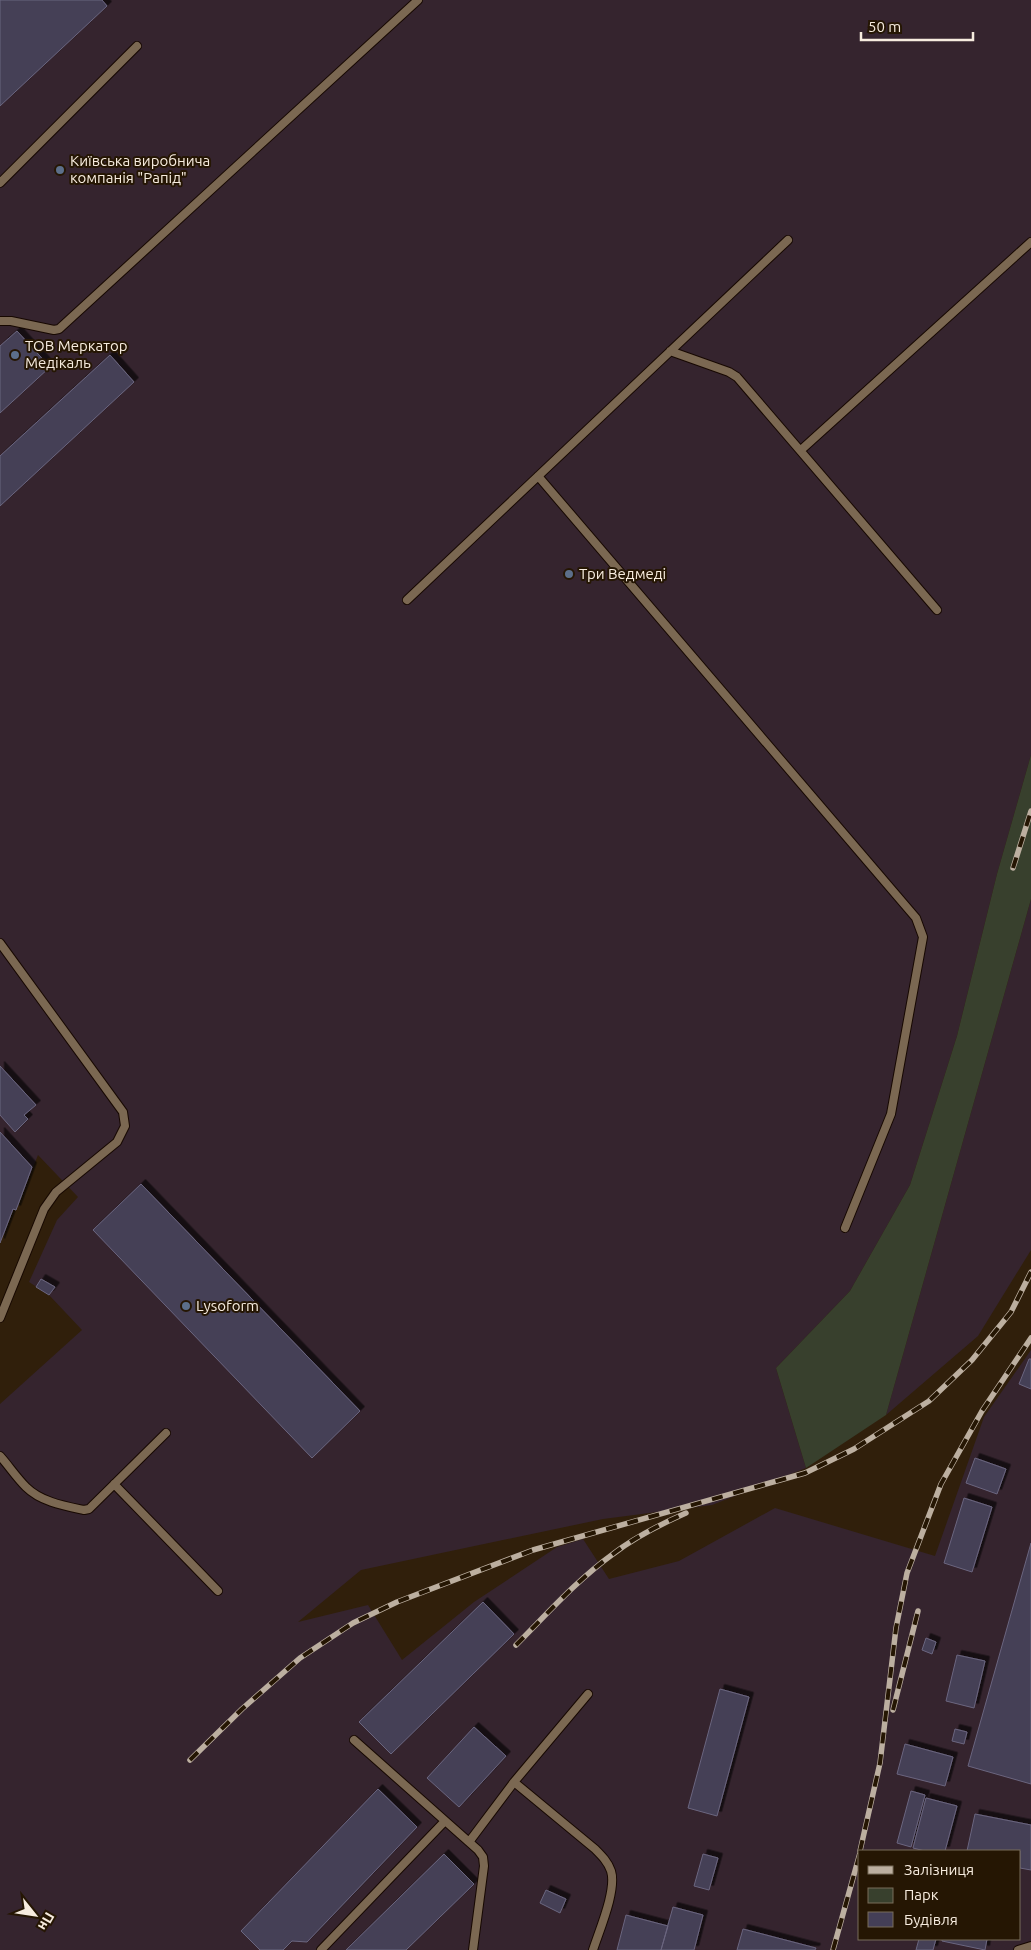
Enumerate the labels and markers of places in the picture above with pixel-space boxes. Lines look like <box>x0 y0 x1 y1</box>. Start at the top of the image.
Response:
place label: Київська виробнича компанія "Рапід" <box>70 152 210 186</box>
marker: Київська виробнича компанія "Рапід" <box>54 164 66 176</box>
place label: ТОВ Меркатор Медікаль <box>25 337 127 371</box>
marker: ТОВ Меркатор Медікаль <box>9 349 21 361</box>
place label: Три Ведмеді <box>579 565 666 582</box>
marker: Три Ведмеді <box>563 568 575 580</box>
place label: Lysoform <box>196 1297 259 1314</box>
marker: Lysoform <box>180 1300 192 1312</box>

